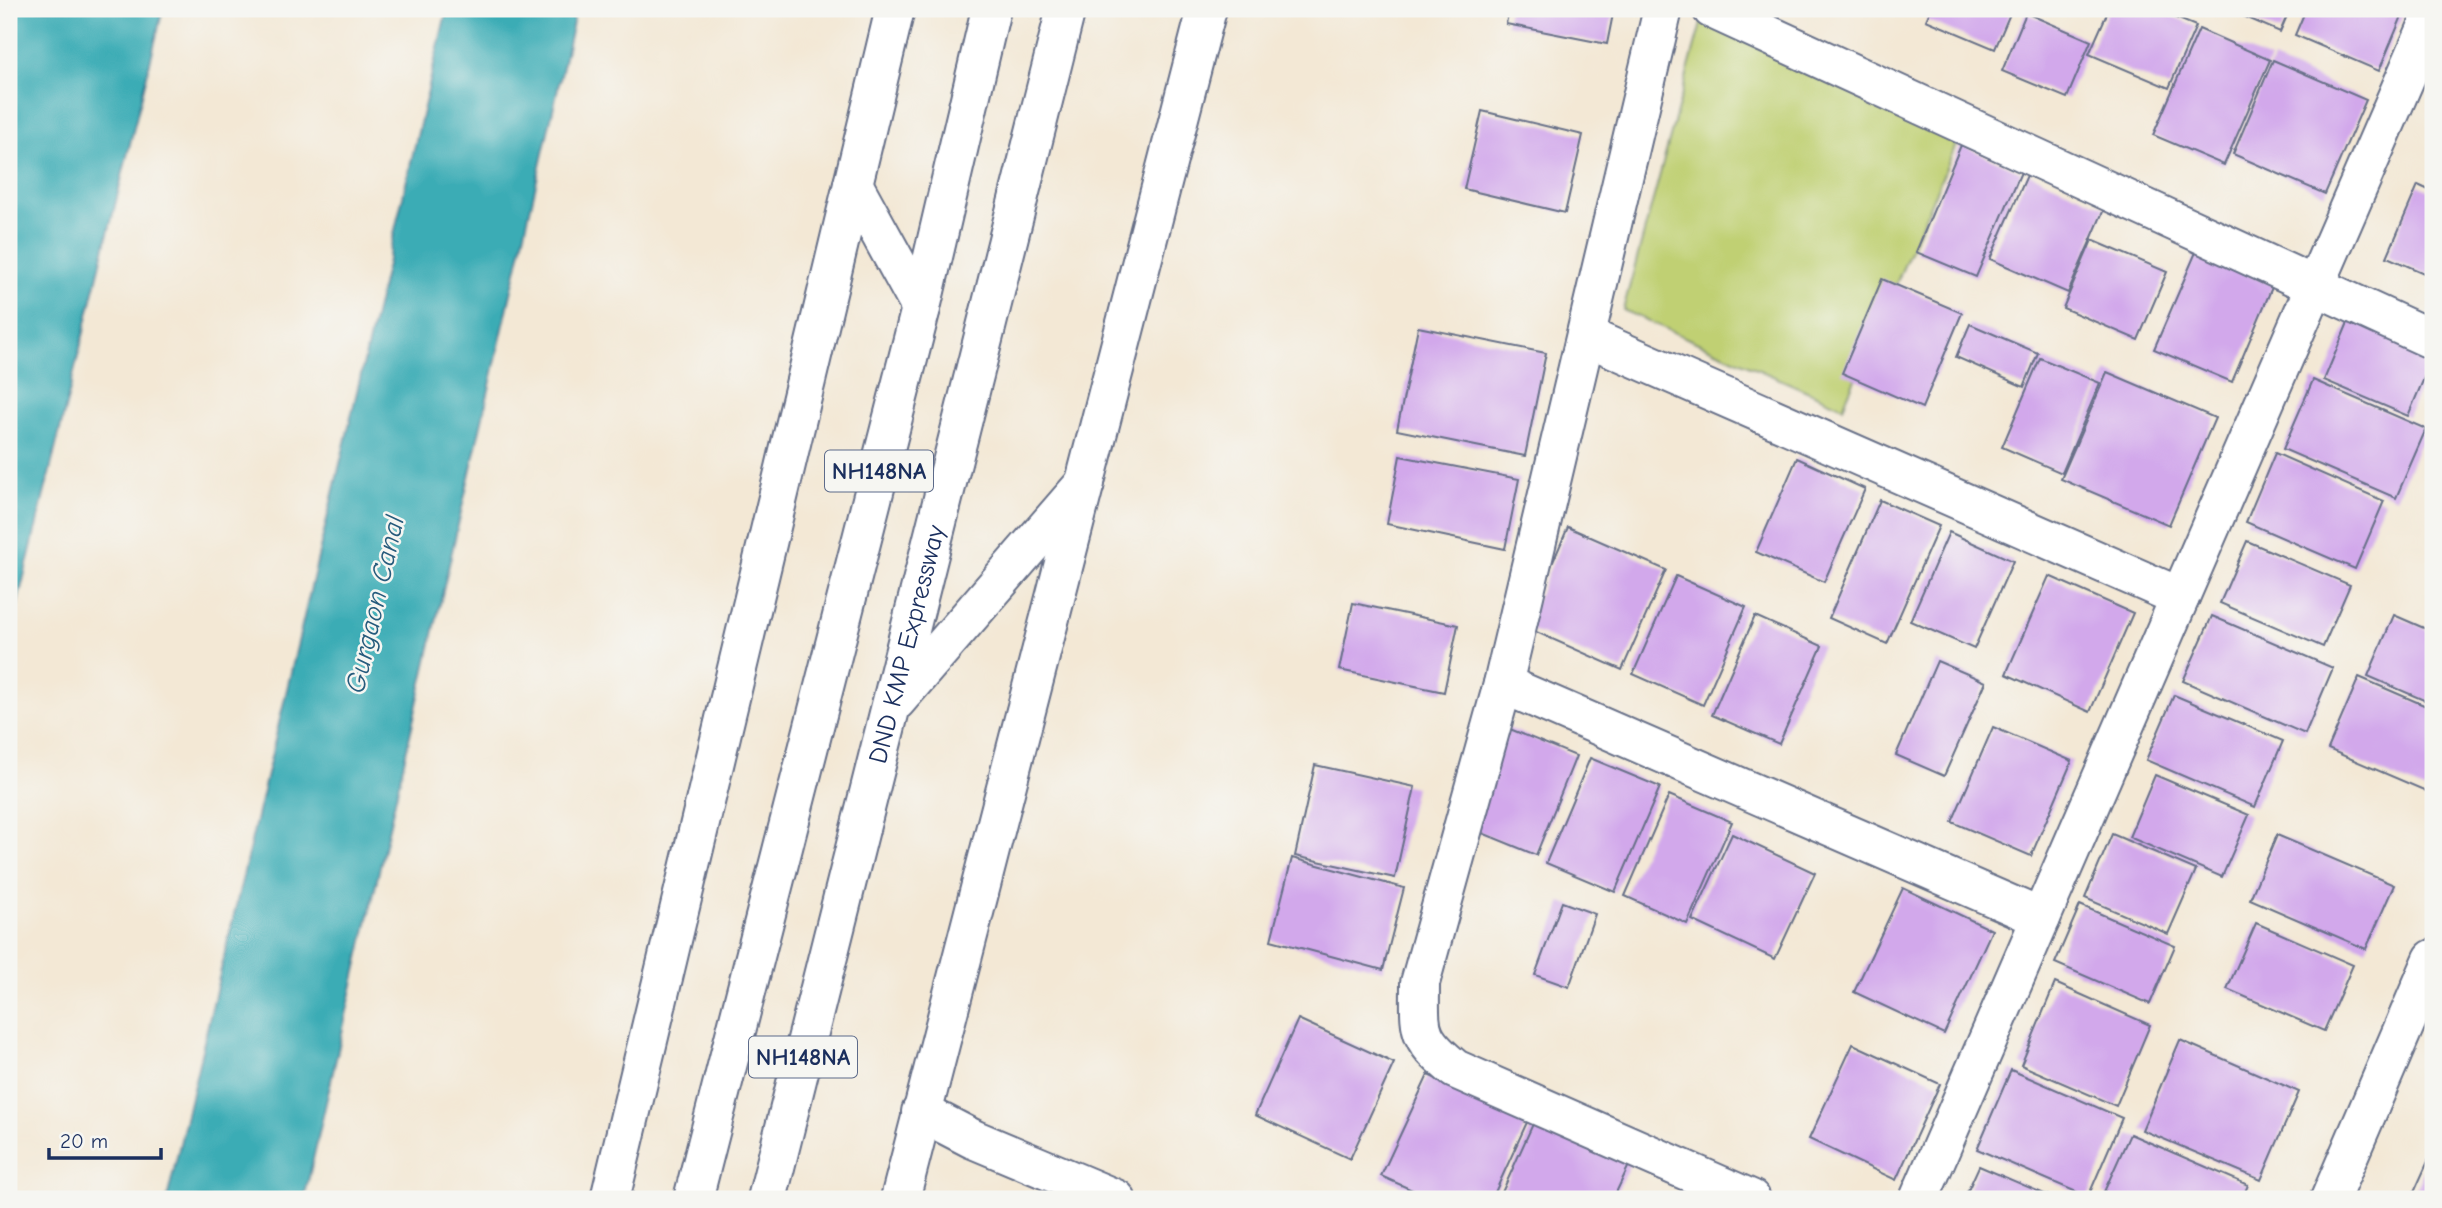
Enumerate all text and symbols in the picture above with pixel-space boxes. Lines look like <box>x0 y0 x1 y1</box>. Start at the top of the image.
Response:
road number: NH148NA <box>825 450 933 492</box>
water label: Gurgaon Canal <box>339 511 411 696</box>
street label: DND KMP Expressway <box>863 522 952 767</box>
road number: NH148NA <box>749 1036 857 1078</box>
scale bar <box>49 1117 161 1161</box>
text: 20 m <box>60 1129 108 1153</box>

